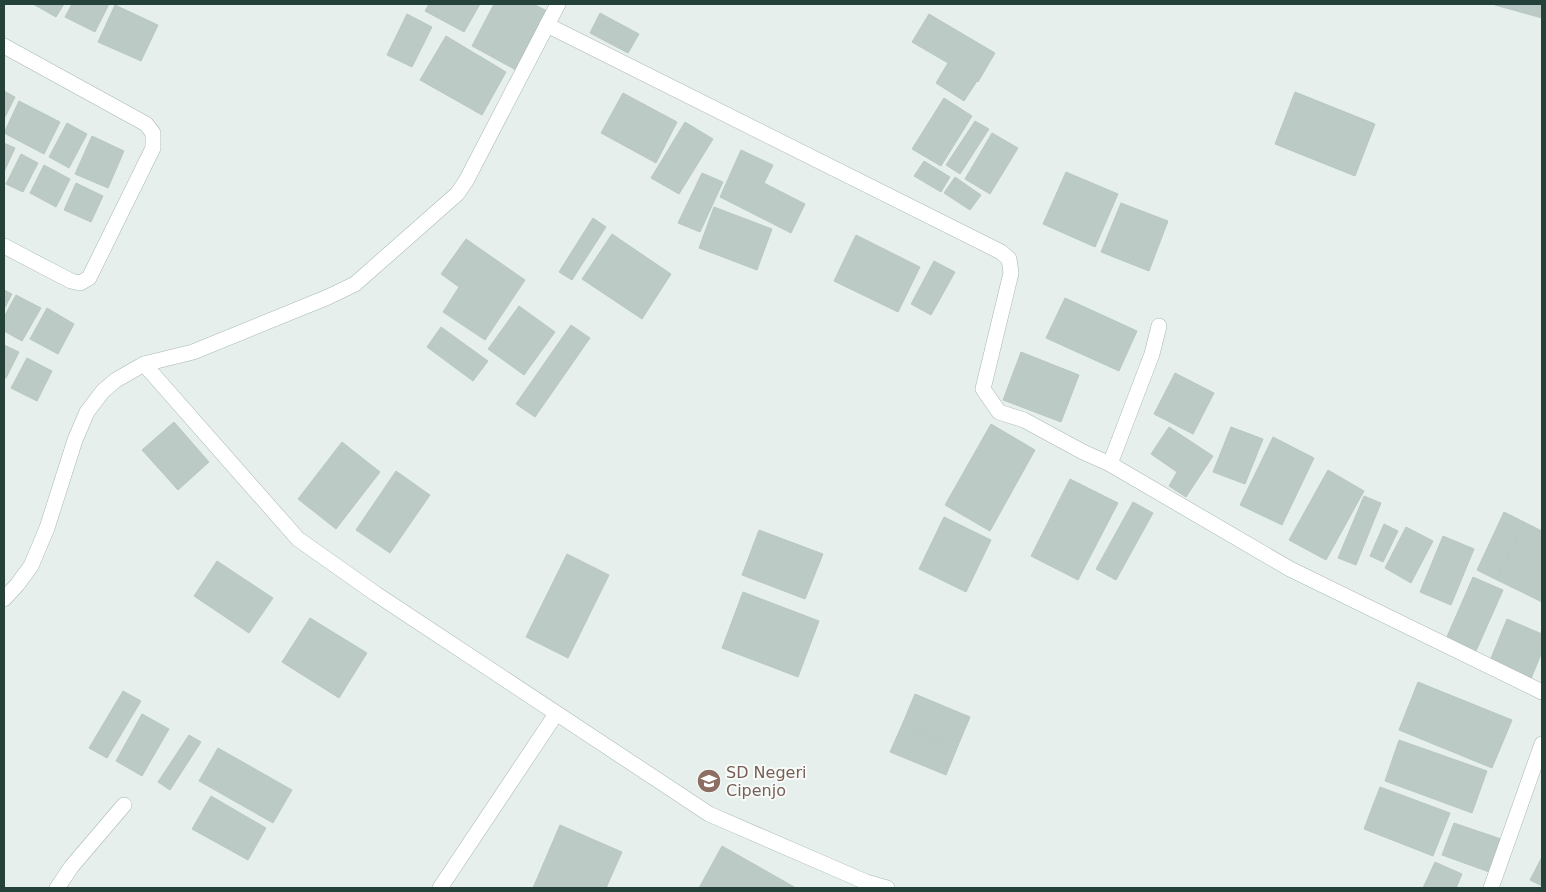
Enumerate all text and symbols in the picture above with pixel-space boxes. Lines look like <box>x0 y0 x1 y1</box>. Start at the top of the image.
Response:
place label: SD Negeri Cipenjo <box>726 763 806 800</box>
school or university icon: SD Negeri Cipenjo <box>696 768 722 794</box>

